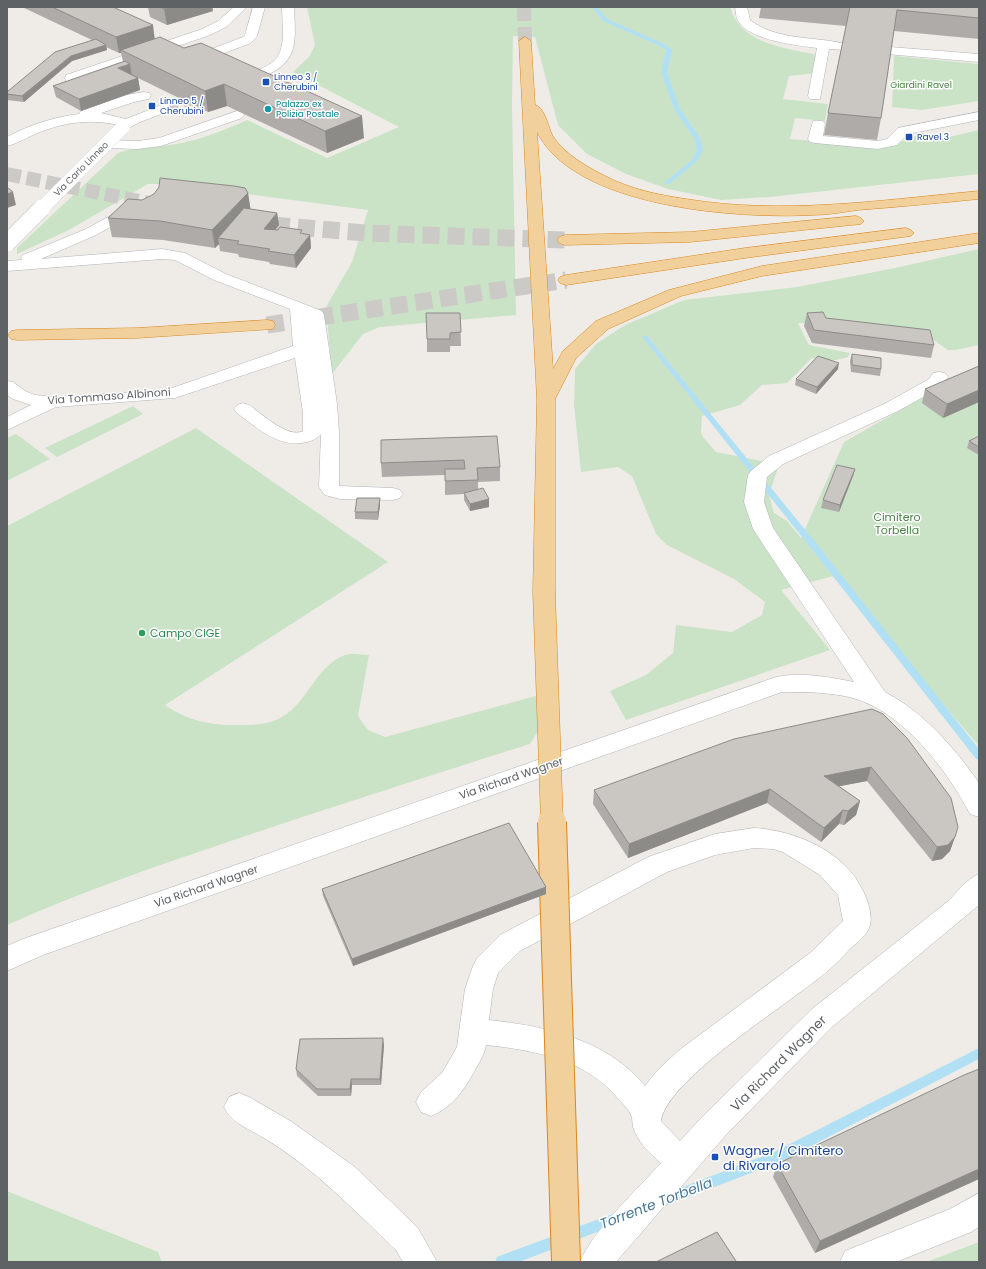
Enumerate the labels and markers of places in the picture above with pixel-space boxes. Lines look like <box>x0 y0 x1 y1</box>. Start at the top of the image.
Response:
place label: Linneo 3 / Cherubini <box>274 71 318 93</box>
marker: Linneo 3 / Cherubini <box>261 77 271 87</box>
place label: Linneo 5 / Cherubini <box>160 95 204 117</box>
place label: Palazzo ex Polizia Postale <box>276 98 339 120</box>
marker: Linneo 5 / Cherubini <box>147 101 157 111</box>
marker: Palazzo ex Polizia Postale <box>263 104 273 114</box>
place label: Ravel 3 <box>917 131 949 143</box>
marker: Ravel 3 <box>904 132 914 142</box>
place label: Campo CIGE <box>150 625 220 641</box>
marker: Campo CIGE <box>137 628 147 638</box>
place label: Wagner / Cimitero di Rivarolo <box>723 1141 843 1175</box>
marker: Wagner / Cimitero di Rivarolo <box>710 1152 720 1162</box>

